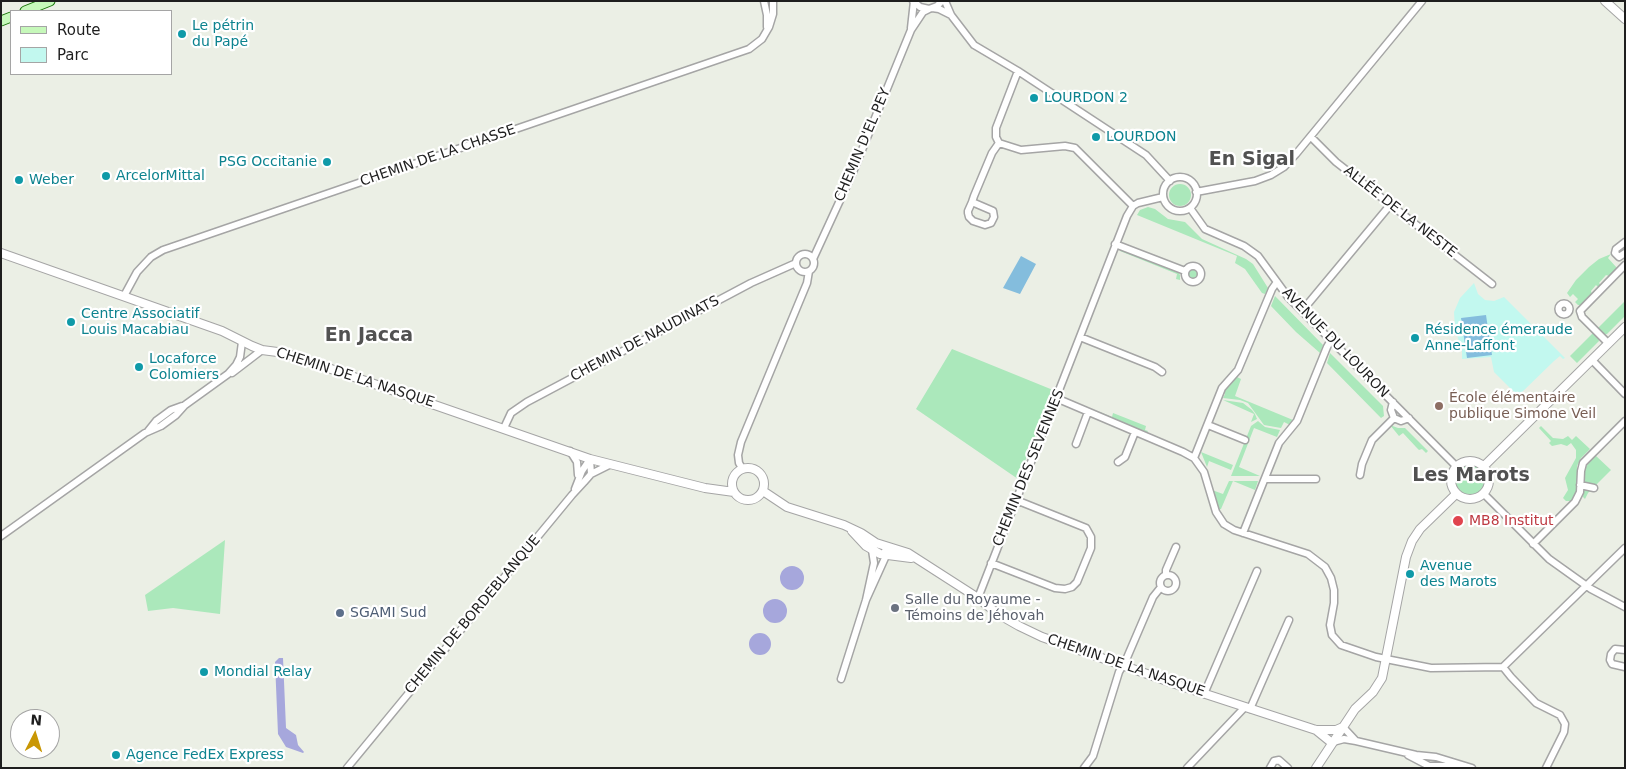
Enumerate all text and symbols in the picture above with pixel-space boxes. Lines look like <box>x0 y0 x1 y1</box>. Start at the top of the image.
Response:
legend <box>10 10 172 75</box>
place label: Le pétrin du Papé <box>192 18 254 50</box>
text: Route <box>57 21 101 39</box>
marker: Le pétrin du Papé <box>176 28 188 40</box>
text: Parc <box>57 46 89 64</box>
street label: CHEMIN D'EL PEY <box>831 86 895 204</box>
place label: LOURDON 2 <box>1044 90 1128 106</box>
marker: LOURDON 2 <box>1028 92 1040 104</box>
street label: CHEMIN DE LA CHASSE <box>358 122 518 190</box>
place label: LOURDON <box>1106 129 1177 145</box>
marker: LOURDON <box>1090 131 1102 143</box>
district label: En Sigal <box>1209 149 1295 171</box>
place label: PSG Occitanie <box>219 154 317 170</box>
marker: PSG Occitanie <box>321 156 333 168</box>
street label: ALLÉE DE LA NESTE <box>1340 163 1460 261</box>
place label: ArcelorMittal <box>116 168 205 184</box>
marker: ArcelorMittal <box>100 170 112 182</box>
place label: Weber <box>29 172 74 188</box>
marker: Weber <box>13 174 25 186</box>
street label: AVENUE DU LOURON <box>1278 285 1392 401</box>
street label: CHEMIN DE NAUDINATS <box>568 293 722 385</box>
place label: Centre Associatif Louis Macabiau <box>81 306 199 338</box>
marker: Centre Associatif Louis Macabiau <box>65 316 77 328</box>
place label: Résidence émeraude Anne-Laffont <box>1425 322 1573 354</box>
district label: En Jacca <box>325 325 413 347</box>
marker: Résidence émeraude Anne-Laffont <box>1409 332 1421 344</box>
street label: CHEMIN DE LA NASQUE <box>274 344 436 412</box>
place label: Locaforce Colomiers <box>149 351 219 384</box>
marker: Locaforce Colomiers <box>133 361 145 373</box>
street label: CHEMIN DES SEVENNES <box>990 387 1068 549</box>
place label: École élémentaire publique Simone Veil <box>1449 390 1596 422</box>
marker: École élémentaire publique Simone Veil <box>1433 400 1445 412</box>
district label: Les Marots <box>1412 465 1530 487</box>
place label: MB8 Institut <box>1469 513 1554 529</box>
marker: MB8 Institut <box>1451 514 1465 528</box>
street label: CHEMIN DE BORDEBLANQUE <box>402 532 544 698</box>
place label: Avenue des Marots <box>1420 558 1497 590</box>
marker: Avenue des Marots <box>1404 568 1416 580</box>
place label: Salle du Royaume - Témoins de Jéhovah <box>905 592 1044 624</box>
marker: Salle du Royaume - Témoins de Jéhovah <box>889 602 901 614</box>
place label: SGAMI Sud <box>350 605 427 621</box>
marker: SGAMI Sud <box>334 607 346 619</box>
street label: CHEMIN DE LA NASQUE <box>1045 631 1207 701</box>
place label: Mondial Relay <box>214 664 312 680</box>
marker: Mondial Relay <box>198 666 210 678</box>
north arrow <box>10 709 60 759</box>
text: N <box>30 712 43 729</box>
place label: Agence FedEx Express <box>126 747 284 763</box>
marker: Agence FedEx Express <box>110 749 122 761</box>

